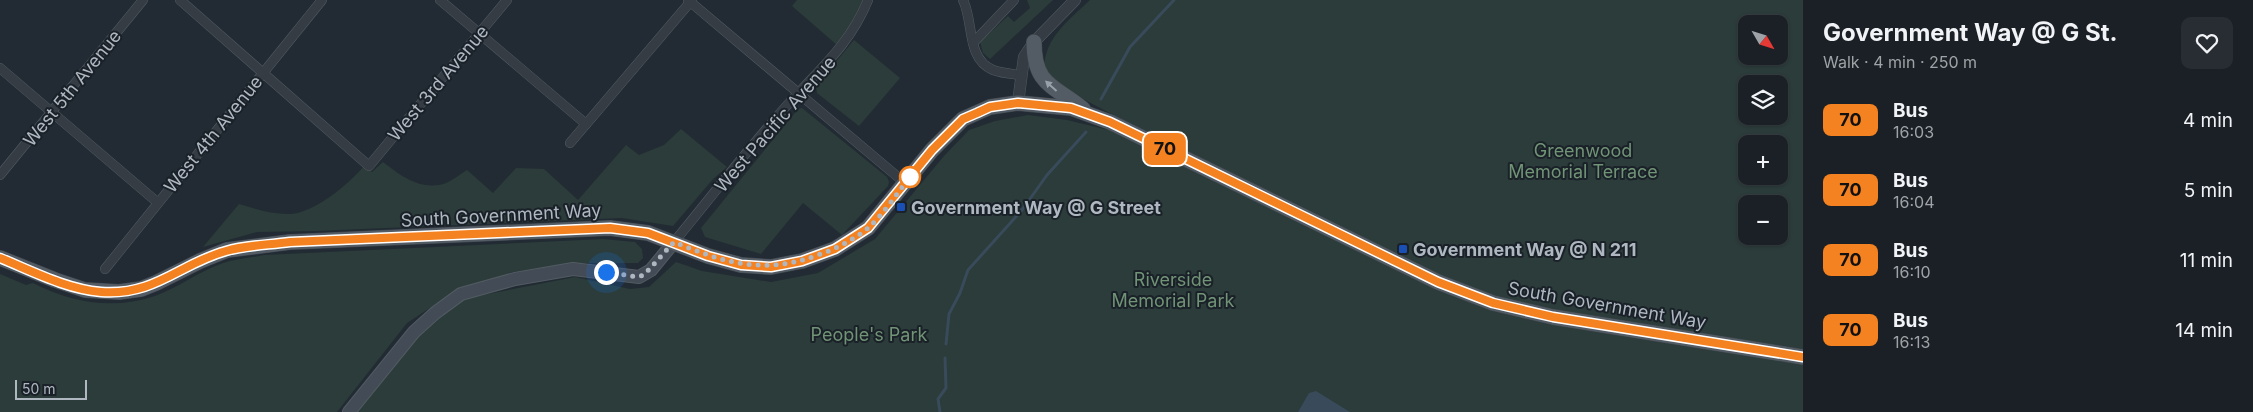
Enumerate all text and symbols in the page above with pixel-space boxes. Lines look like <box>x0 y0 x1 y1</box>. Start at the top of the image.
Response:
north arrow <box>1738 15 1788 65</box>
map controls <box>1738 15 1788 245</box>
button: heart <box>2181 17 2233 69</box>
text: Government Way @ G St. <box>1823 18 2118 47</box>
street label: West 3rd Avenue <box>383 21 493 145</box>
street label: West 5th Avenue <box>19 26 125 150</box>
street label: West Pacific Avenue <box>710 52 840 196</box>
text: Walk · 4 min · 250 m <box>1823 52 1977 72</box>
street label: West 4th Avenue <box>159 71 267 197</box>
button: layers <box>1738 75 1788 125</box>
one-way arrow <box>1046 80 1058 92</box>
text: Bus <box>1893 99 1928 122</box>
text: 70 <box>1839 109 1862 130</box>
text: 4 min <box>2183 109 2233 132</box>
text: 16:03 <box>1893 122 1934 142</box>
line badge: 70 <box>1142 133 1188 165</box>
button: + <box>1738 135 1788 185</box>
text: 70 <box>1154 138 1176 159</box>
park label: Greenwood Memorial Terrace <box>1508 140 1658 182</box>
unlabelled marker <box>899 166 921 188</box>
text: Bus <box>1893 169 1928 192</box>
text: 70 <box>1839 179 1862 200</box>
text: 5 min <box>2184 179 2233 202</box>
text: 16:04 <box>1893 192 1934 212</box>
button: − <box>1738 195 1788 245</box>
place label: Government Way @ G Street <box>911 197 1161 218</box>
street label: South Government Way <box>400 199 602 231</box>
marker: Government Way @ G Street <box>895 201 907 213</box>
place label: Government Way @ N 211 <box>1413 239 1637 260</box>
text: Bus <box>1893 239 1928 262</box>
marker: Government Way @ N 211 <box>1397 243 1409 255</box>
text: 70 <box>1839 249 1862 270</box>
text: 11 min <box>2180 249 2233 272</box>
your location <box>594 260 619 285</box>
text: 16:10 <box>1893 262 1931 282</box>
park label: Riverside Memorial Park <box>1112 269 1235 311</box>
street label: South Government Way <box>1506 277 1708 333</box>
text: Bus <box>1893 309 1928 332</box>
text: 70 <box>1839 319 1862 340</box>
text: 14 min <box>2175 319 2233 342</box>
park label: People's Park <box>811 324 928 345</box>
text: 16:13 <box>1893 332 1930 352</box>
scale bar <box>15 377 88 400</box>
text: 50 m <box>22 380 56 397</box>

